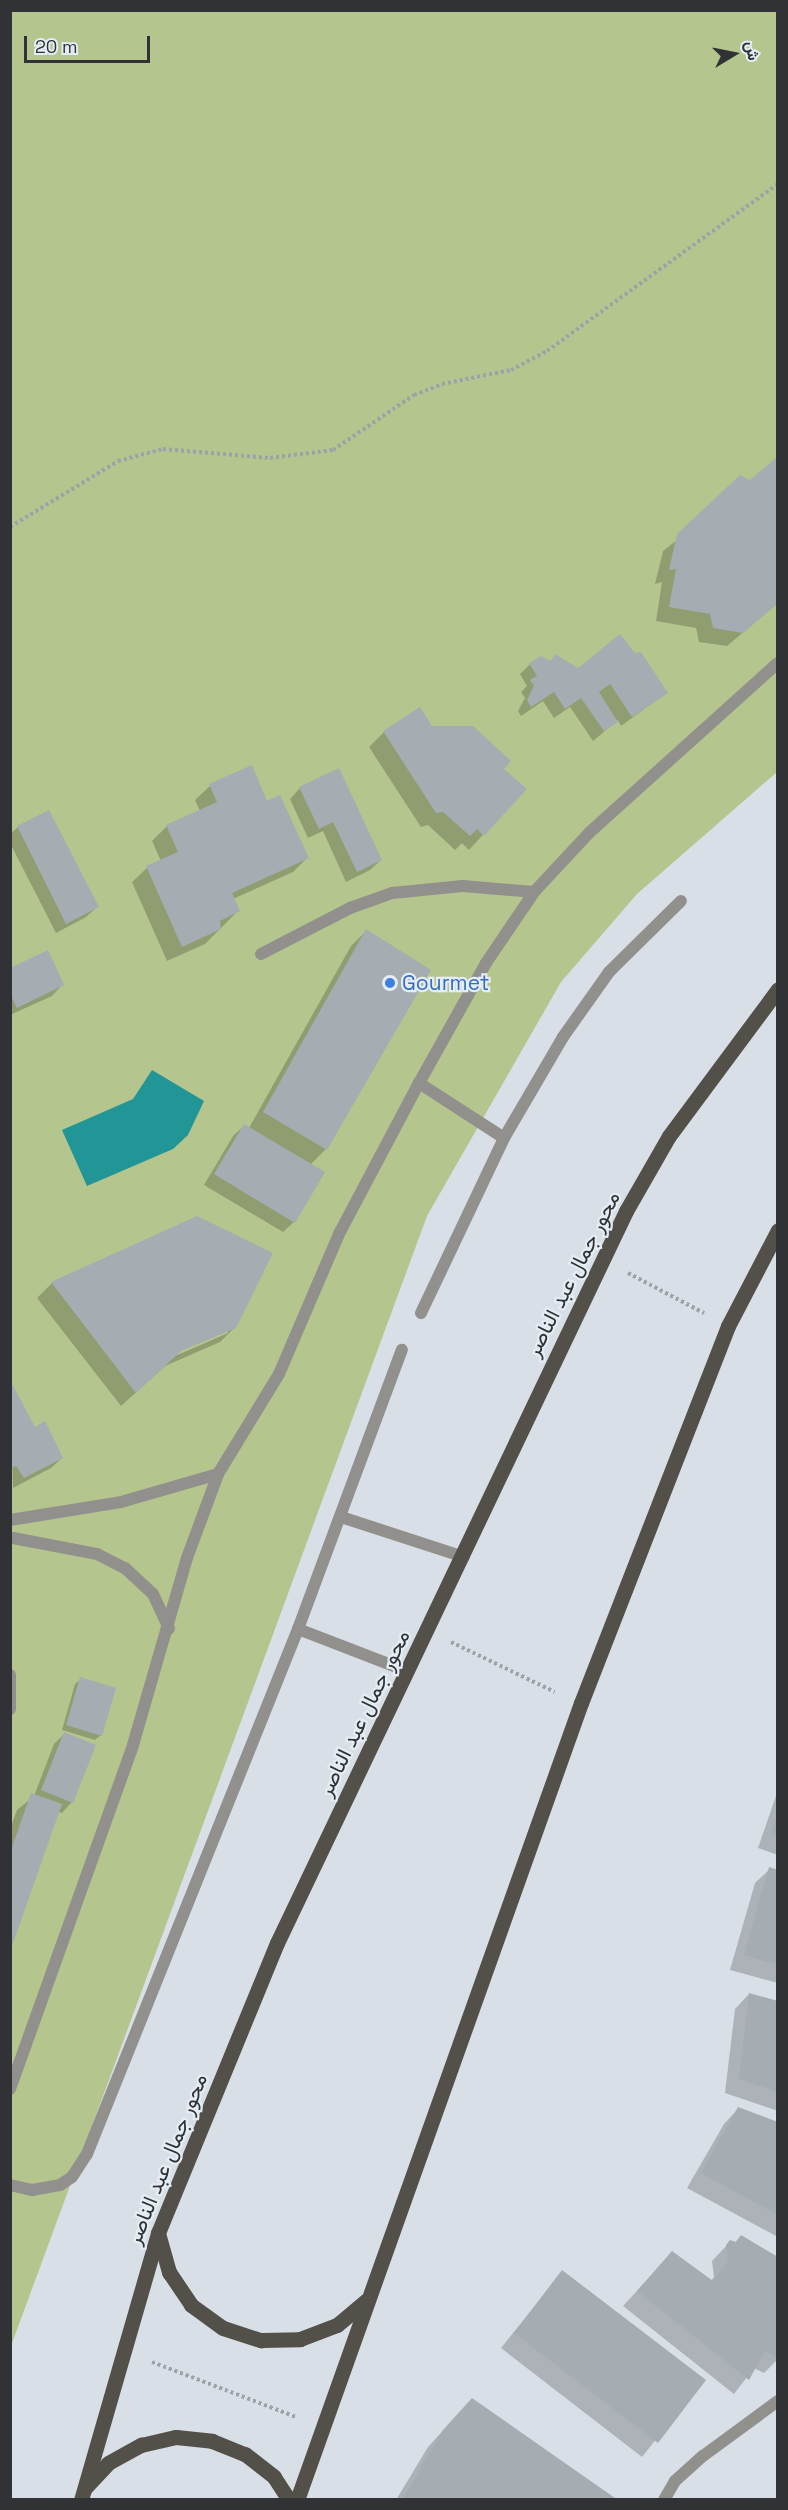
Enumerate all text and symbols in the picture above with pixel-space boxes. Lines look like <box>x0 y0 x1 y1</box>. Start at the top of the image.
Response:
scale bar <box>27 24 153 62</box>
north arrow <box>704 24 764 84</box>
text: 20 m <box>35 35 78 58</box>
text: ش <box>740 39 764 62</box>
place label: Gourmet <box>402 970 489 996</box>
marker: Gourmet <box>383 976 397 990</box>
street label: محور جمال عبد الناصر <box>520 1187 626 1361</box>
street label: محور جمال عبد الناصر <box>313 1626 415 1800</box>
street label: محور جمال عبد الناصر <box>121 2070 213 2248</box>

